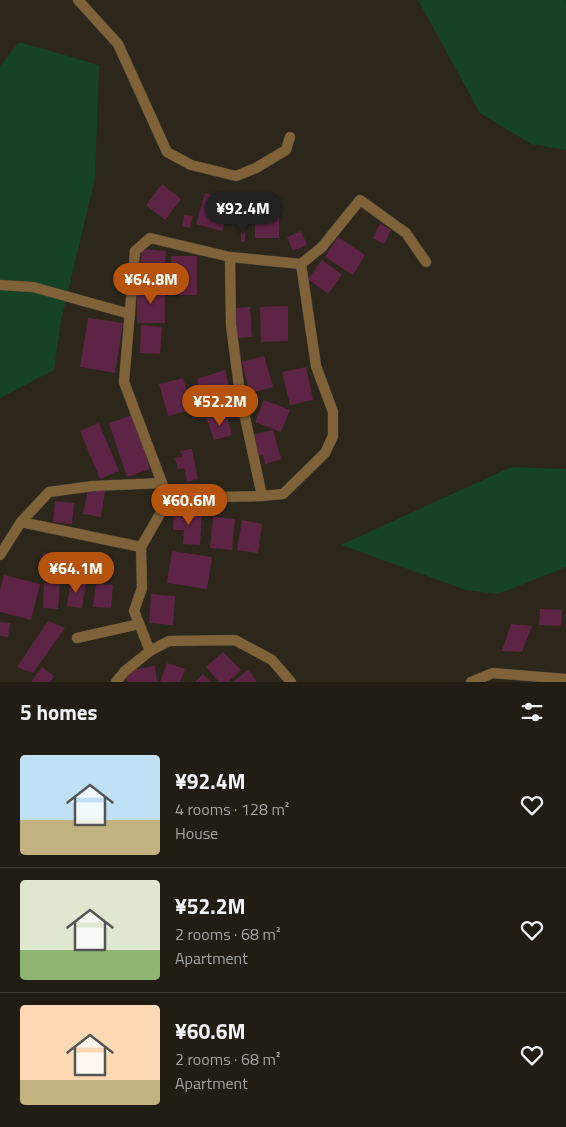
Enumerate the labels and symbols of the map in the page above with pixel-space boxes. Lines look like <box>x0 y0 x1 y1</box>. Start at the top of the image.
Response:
pin: ¥92.4M <box>202 192 284 234</box>
pin: ¥64.8M <box>110 262 192 305</box>
pin: ¥52.2M <box>179 384 261 427</box>
pin: ¥60.6M <box>148 484 230 526</box>
pin: ¥64.1M <box>35 552 117 594</box>

